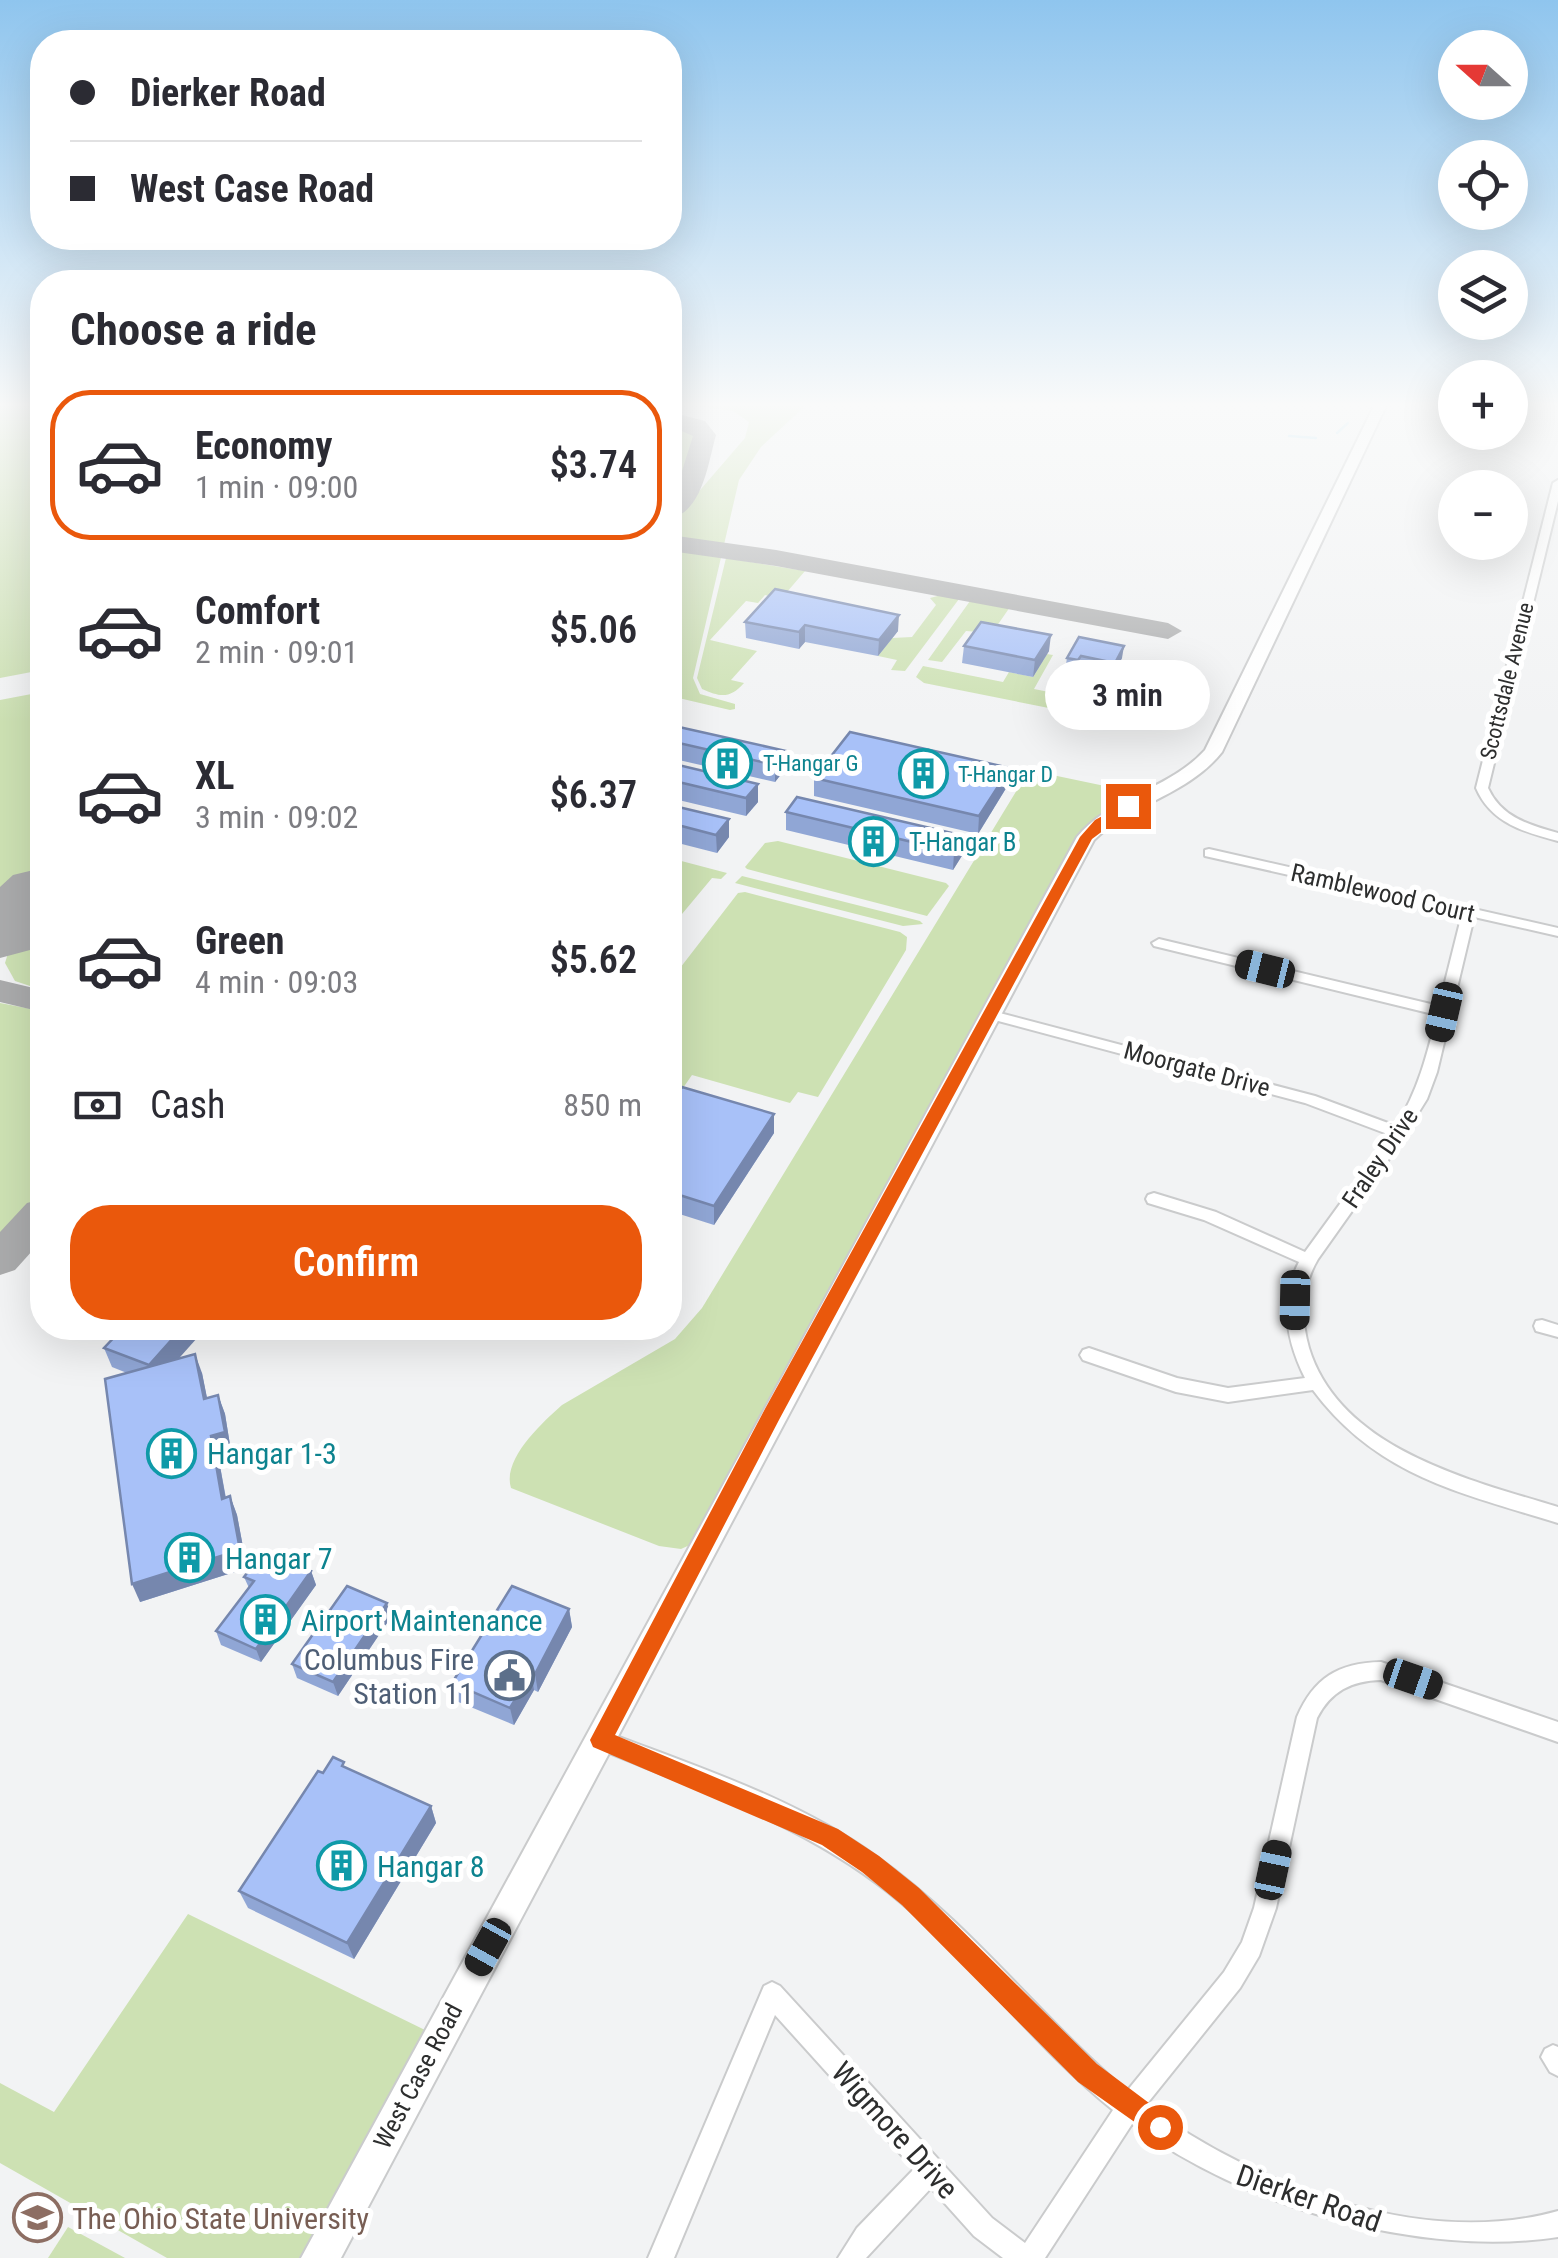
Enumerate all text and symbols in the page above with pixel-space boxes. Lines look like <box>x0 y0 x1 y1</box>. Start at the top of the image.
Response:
north arrow <box>1438 30 1528 120</box>
map controls <box>1438 30 1528 560</box>
text: Dierker Road <box>130 71 326 115</box>
button: locate <box>1438 140 1528 230</box>
text: West Case Road <box>130 167 374 211</box>
button: layers <box>1438 250 1528 340</box>
text: Choose a ride <box>70 303 317 356</box>
button: + <box>1438 360 1528 450</box>
icon: car <box>75 420 165 510</box>
text: Economy <box>195 424 332 468</box>
text: $3.74 <box>550 443 637 487</box>
text: 1 min · 09:00 <box>195 468 358 506</box>
button: − <box>1438 470 1528 560</box>
icon: car <box>75 585 165 675</box>
text: Comfort <box>195 589 320 633</box>
street label: Scottsdale Avenue <box>1475 600 1539 762</box>
text: $5.06 <box>550 608 637 652</box>
text: 2 min · 09:01 <box>195 633 358 671</box>
callout: 3 min <box>1046 661 1210 731</box>
text: 3 min <box>1092 676 1163 714</box>
building icon: T-Hangar G <box>702 737 754 789</box>
building icon: T-Hangar D <box>897 748 949 800</box>
icon: car <box>75 750 165 840</box>
place label: T-Hangar G <box>763 751 858 776</box>
text: XL <box>195 754 234 798</box>
place label: T-Hangar D <box>958 762 1053 787</box>
text: $6.37 <box>550 773 637 817</box>
route end <box>1106 784 1151 829</box>
text: 3 min · 09:02 <box>195 798 358 836</box>
building icon: T-Hangar B <box>848 816 900 868</box>
place label: T-Hangar B <box>909 828 1016 857</box>
street label: Ramblewood Court <box>1288 858 1478 928</box>
icon: car <box>75 915 165 1005</box>
text: Green <box>195 919 285 963</box>
text: $5.62 <box>550 938 637 982</box>
car <box>1232 947 1298 991</box>
text: 4 min · 09:03 <box>195 963 358 1001</box>
car <box>1423 979 1465 1045</box>
street label: Moorgate Drive <box>1121 1036 1273 1102</box>
icon: cash <box>70 1078 125 1133</box>
text: Cash <box>150 1083 225 1127</box>
text: 850 m <box>563 1086 642 1124</box>
street label: Fraley Drive <box>1336 1103 1424 1213</box>
button: Confirm <box>70 1205 642 1320</box>
car <box>1279 1270 1311 1330</box>
building icon: Hangar 1-3 <box>146 1427 198 1479</box>
place label: Hangar 1-3 <box>207 1436 337 1471</box>
building icon: Hangar 7 <box>164 1532 216 1584</box>
place label: Hangar 7 <box>225 1541 333 1576</box>
building icon: Airport Maintenance <box>240 1594 292 1646</box>
place label: Airport Maintenance <box>301 1603 543 1638</box>
place label: Columbus Fire Station 11 <box>304 1642 474 1711</box>
public building icon: Columbus Fire Station 11 <box>483 1650 535 1702</box>
car <box>1380 1655 1446 1703</box>
car <box>1252 1838 1294 1902</box>
building icon: Hangar 8 <box>316 1840 368 1892</box>
place label: Hangar 8 <box>377 1849 485 1884</box>
car <box>460 1913 516 1981</box>
street label: West Case Road <box>368 1999 468 2153</box>
street label: Wigmore Drive <box>825 2054 965 2206</box>
route start <box>1138 2105 1183 2150</box>
street label: Dierker Road <box>1232 2157 1386 2239</box>
school or university icon: The Ohio State University <box>11 2192 63 2244</box>
place label: The Ohio State University <box>72 2201 369 2236</box>

